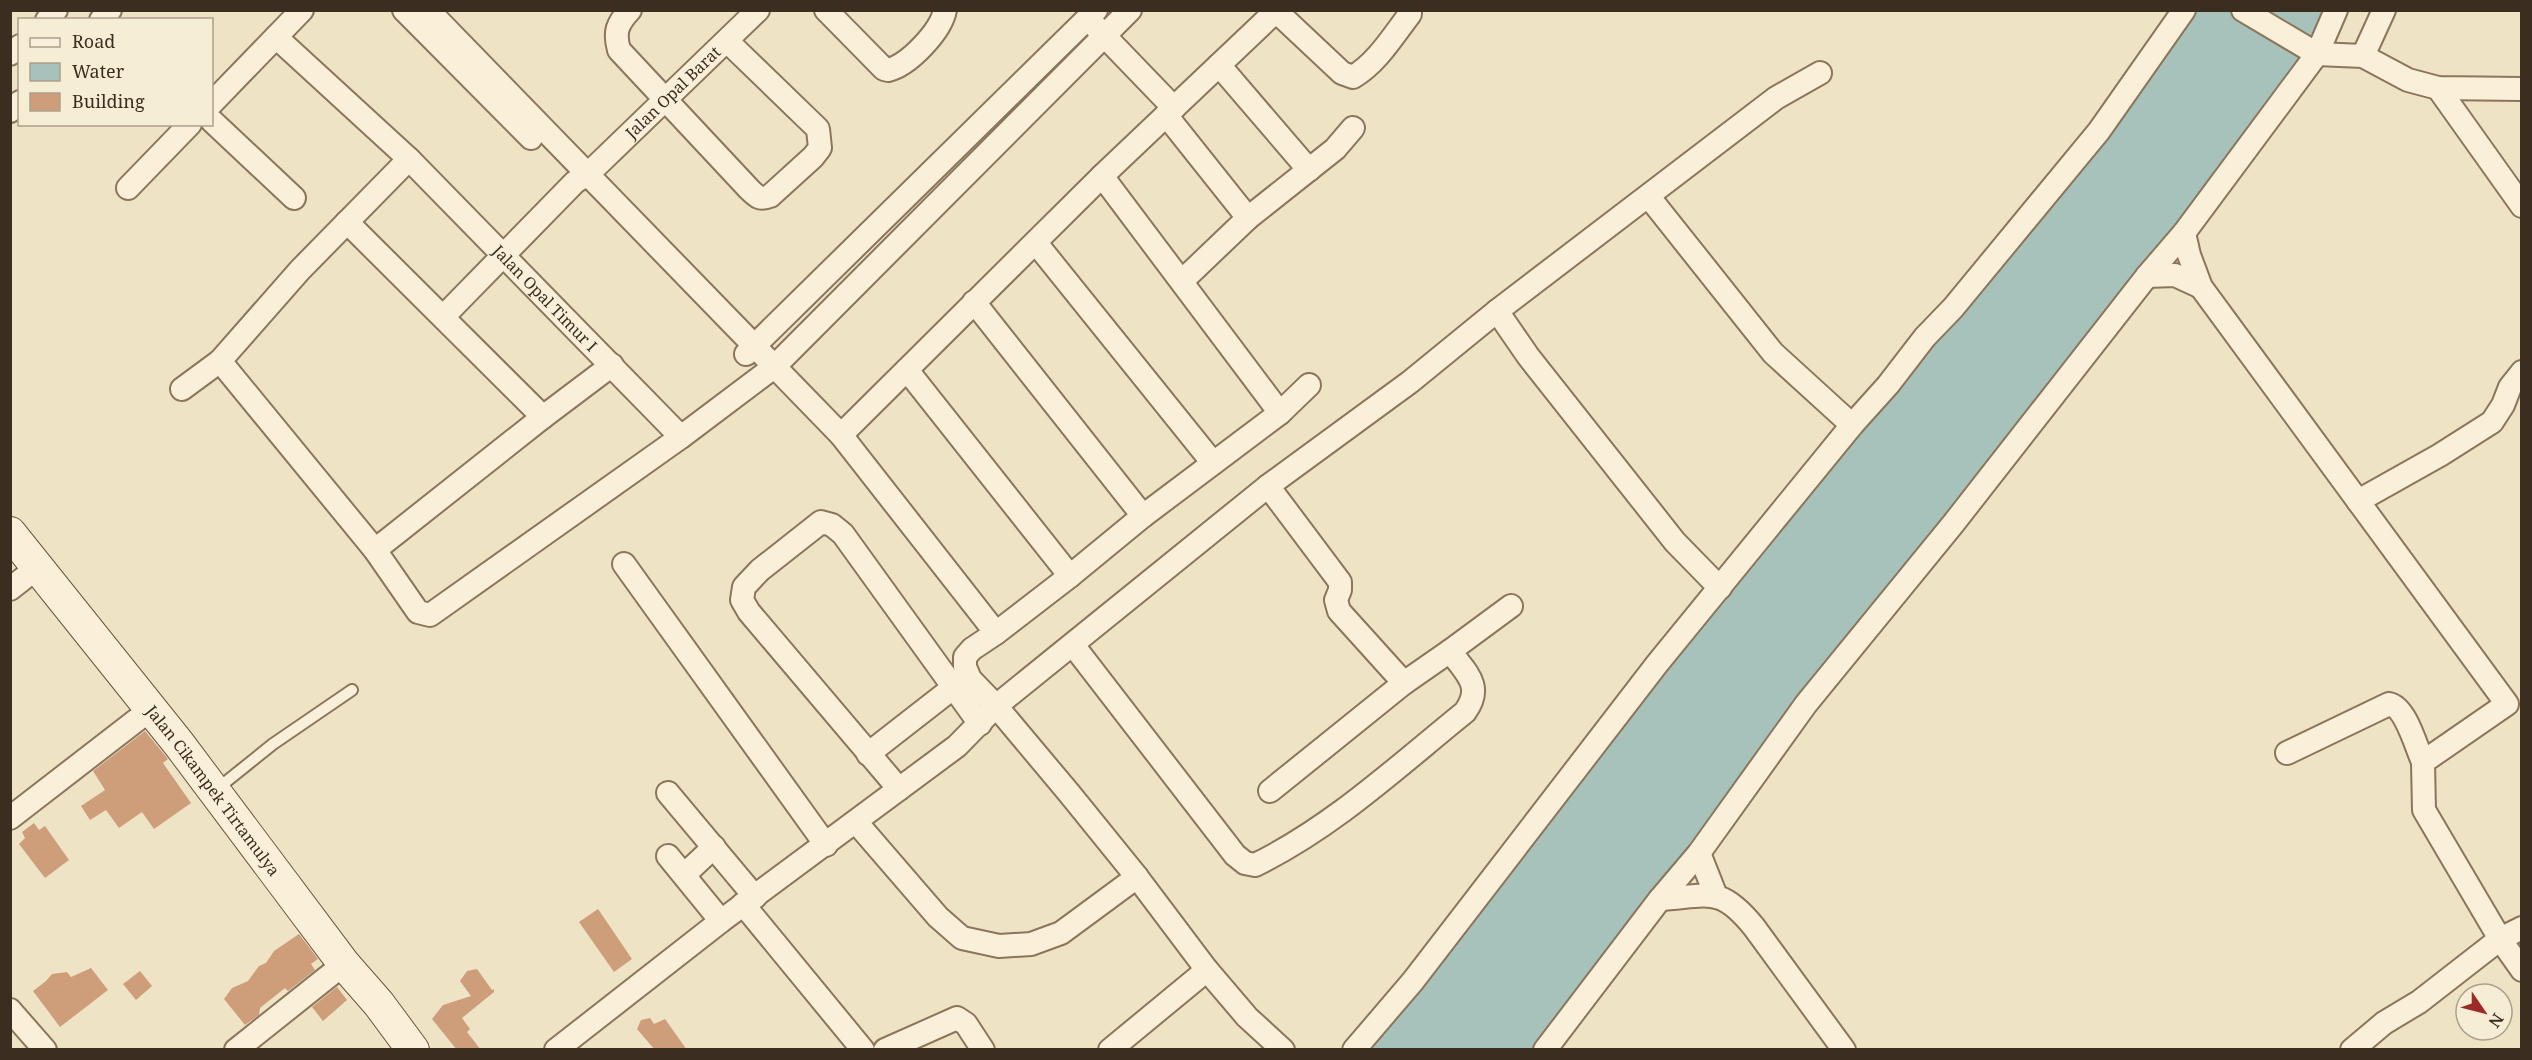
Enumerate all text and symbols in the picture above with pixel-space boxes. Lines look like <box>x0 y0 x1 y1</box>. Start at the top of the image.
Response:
legend <box>18 18 213 126</box>
text: Road <box>72 29 115 53</box>
street label: Jalan Opal Barat <box>620 41 726 144</box>
text: Water <box>72 59 125 83</box>
text: Building <box>72 89 145 113</box>
street label: Jalan Opal Timur I <box>487 239 602 356</box>
street label: Jalan Cikampek Tirtamulya <box>140 700 285 880</box>
north arrow <box>2454 982 2514 1042</box>
text: N <box>2483 1009 2509 1032</box>

